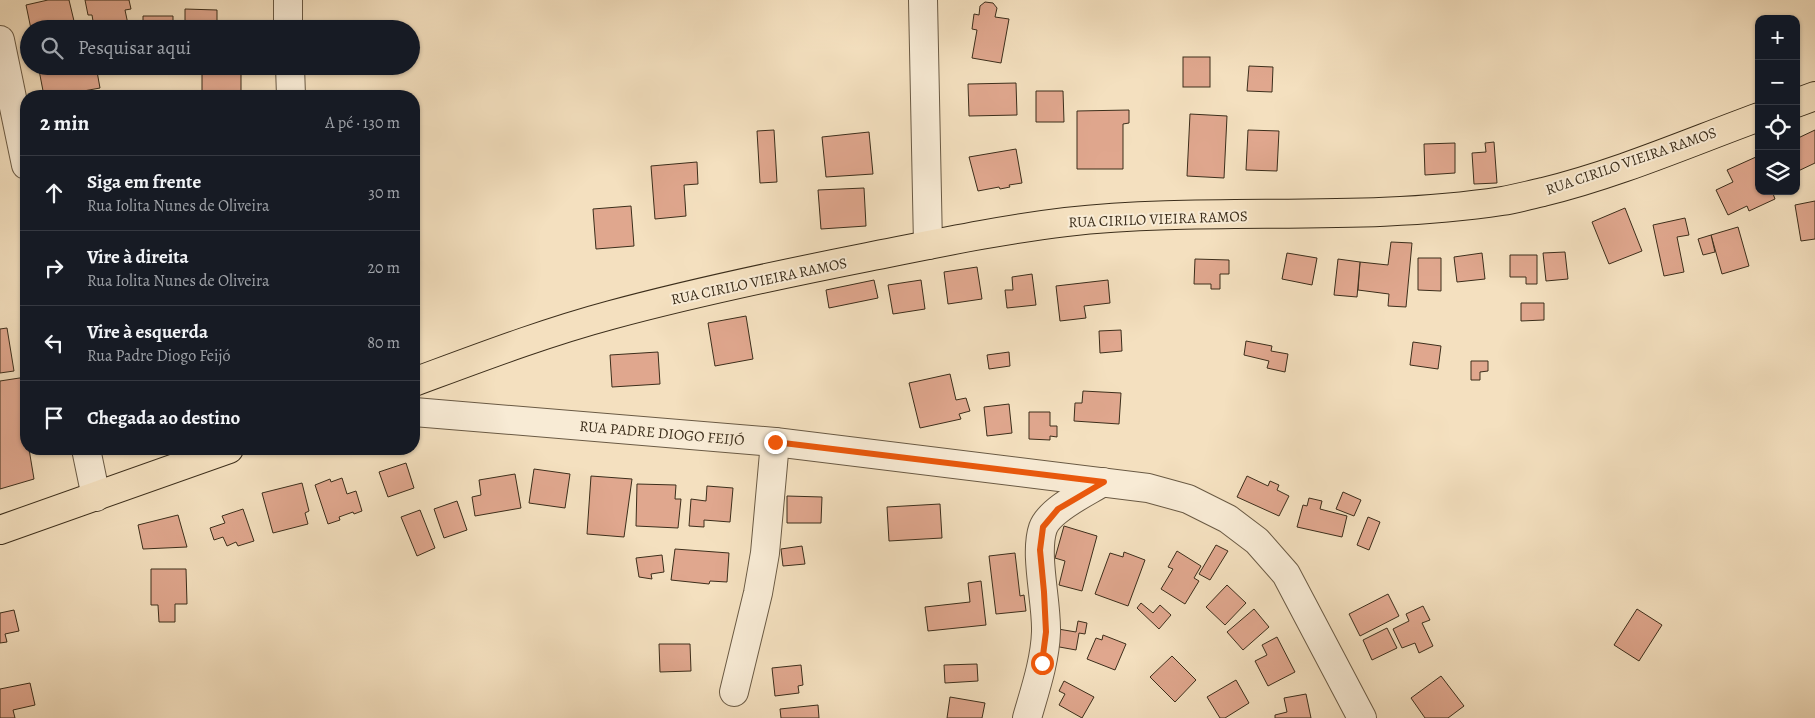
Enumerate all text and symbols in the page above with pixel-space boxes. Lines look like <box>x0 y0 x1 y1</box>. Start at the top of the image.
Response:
map controls <box>1755 15 1800 195</box>
button: + <box>1755 15 1800 60</box>
search box <box>20 20 420 75</box>
icon: search <box>38 34 66 62</box>
text: Pesquisar aqui <box>78 35 191 61</box>
button: − <box>1755 60 1800 105</box>
button: locate <box>1755 105 1800 150</box>
text: 2 min <box>40 109 89 137</box>
text: A pé · 130 m <box>325 112 400 134</box>
street label: RUA CIRILO VIEIRA RAMOS <box>1543 122 1719 200</box>
button: layers <box>1755 150 1800 195</box>
text: Siga em frente <box>87 169 201 195</box>
icon: ahead <box>40 179 68 207</box>
text: 30 m <box>368 182 400 204</box>
text: Rua Iolita Nunes de Oliveira <box>87 195 269 217</box>
street label: RUA CIRILO VIEIRA RAMOS <box>1068 206 1248 232</box>
text: Vire à direita <box>87 244 189 270</box>
street label: RUA CIRILO VIEIRA RAMOS <box>669 253 849 309</box>
icon: right <box>40 254 68 282</box>
text: 20 m <box>367 257 400 279</box>
text: Rua Iolita Nunes de Oliveira <box>87 270 269 292</box>
text: Vire à esquerda <box>87 319 208 345</box>
icon: left <box>40 329 68 357</box>
text: 80 m <box>367 332 400 354</box>
text: Rua Padre Diogo Feijó <box>87 345 230 367</box>
icon: arrive <box>40 404 68 432</box>
text: Chegada ao destino <box>87 405 240 431</box>
street label: RUA PADRE DIOGO FEIJÓ <box>579 416 745 450</box>
route end <box>764 431 787 454</box>
route start <box>1031 652 1054 675</box>

